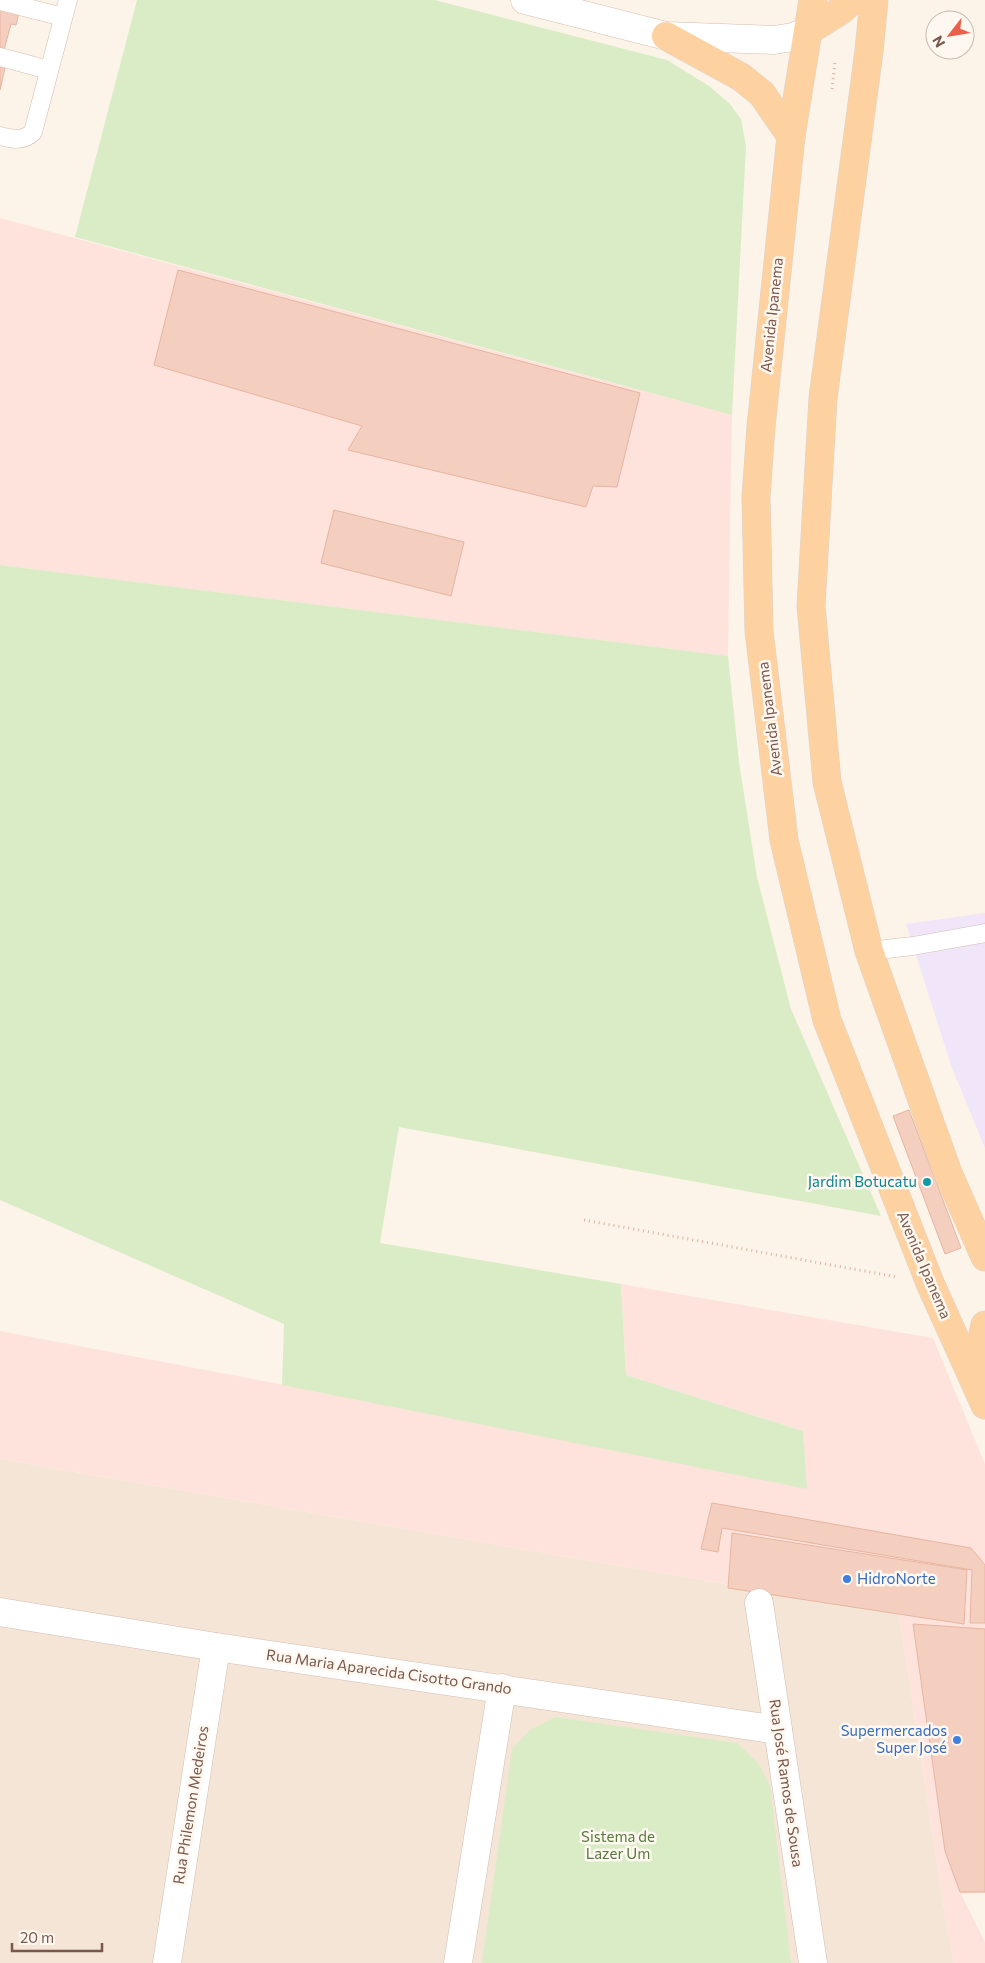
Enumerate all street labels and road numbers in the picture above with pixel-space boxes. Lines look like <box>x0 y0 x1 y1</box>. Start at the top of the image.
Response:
street label: Avenida Ipanema <box>756 257 786 373</box>
street label: Avenida Ipanema <box>753 661 785 777</box>
street label: Avenida Ipanema <box>894 1208 956 1321</box>
street label: Rua Maria Aparecida Cisotto Grando <box>265 1645 513 1697</box>
street label: Rua José Ramos de Sousa <box>766 1698 808 1868</box>
street label: Rua Philemon Medeiros <box>169 1724 211 1885</box>

